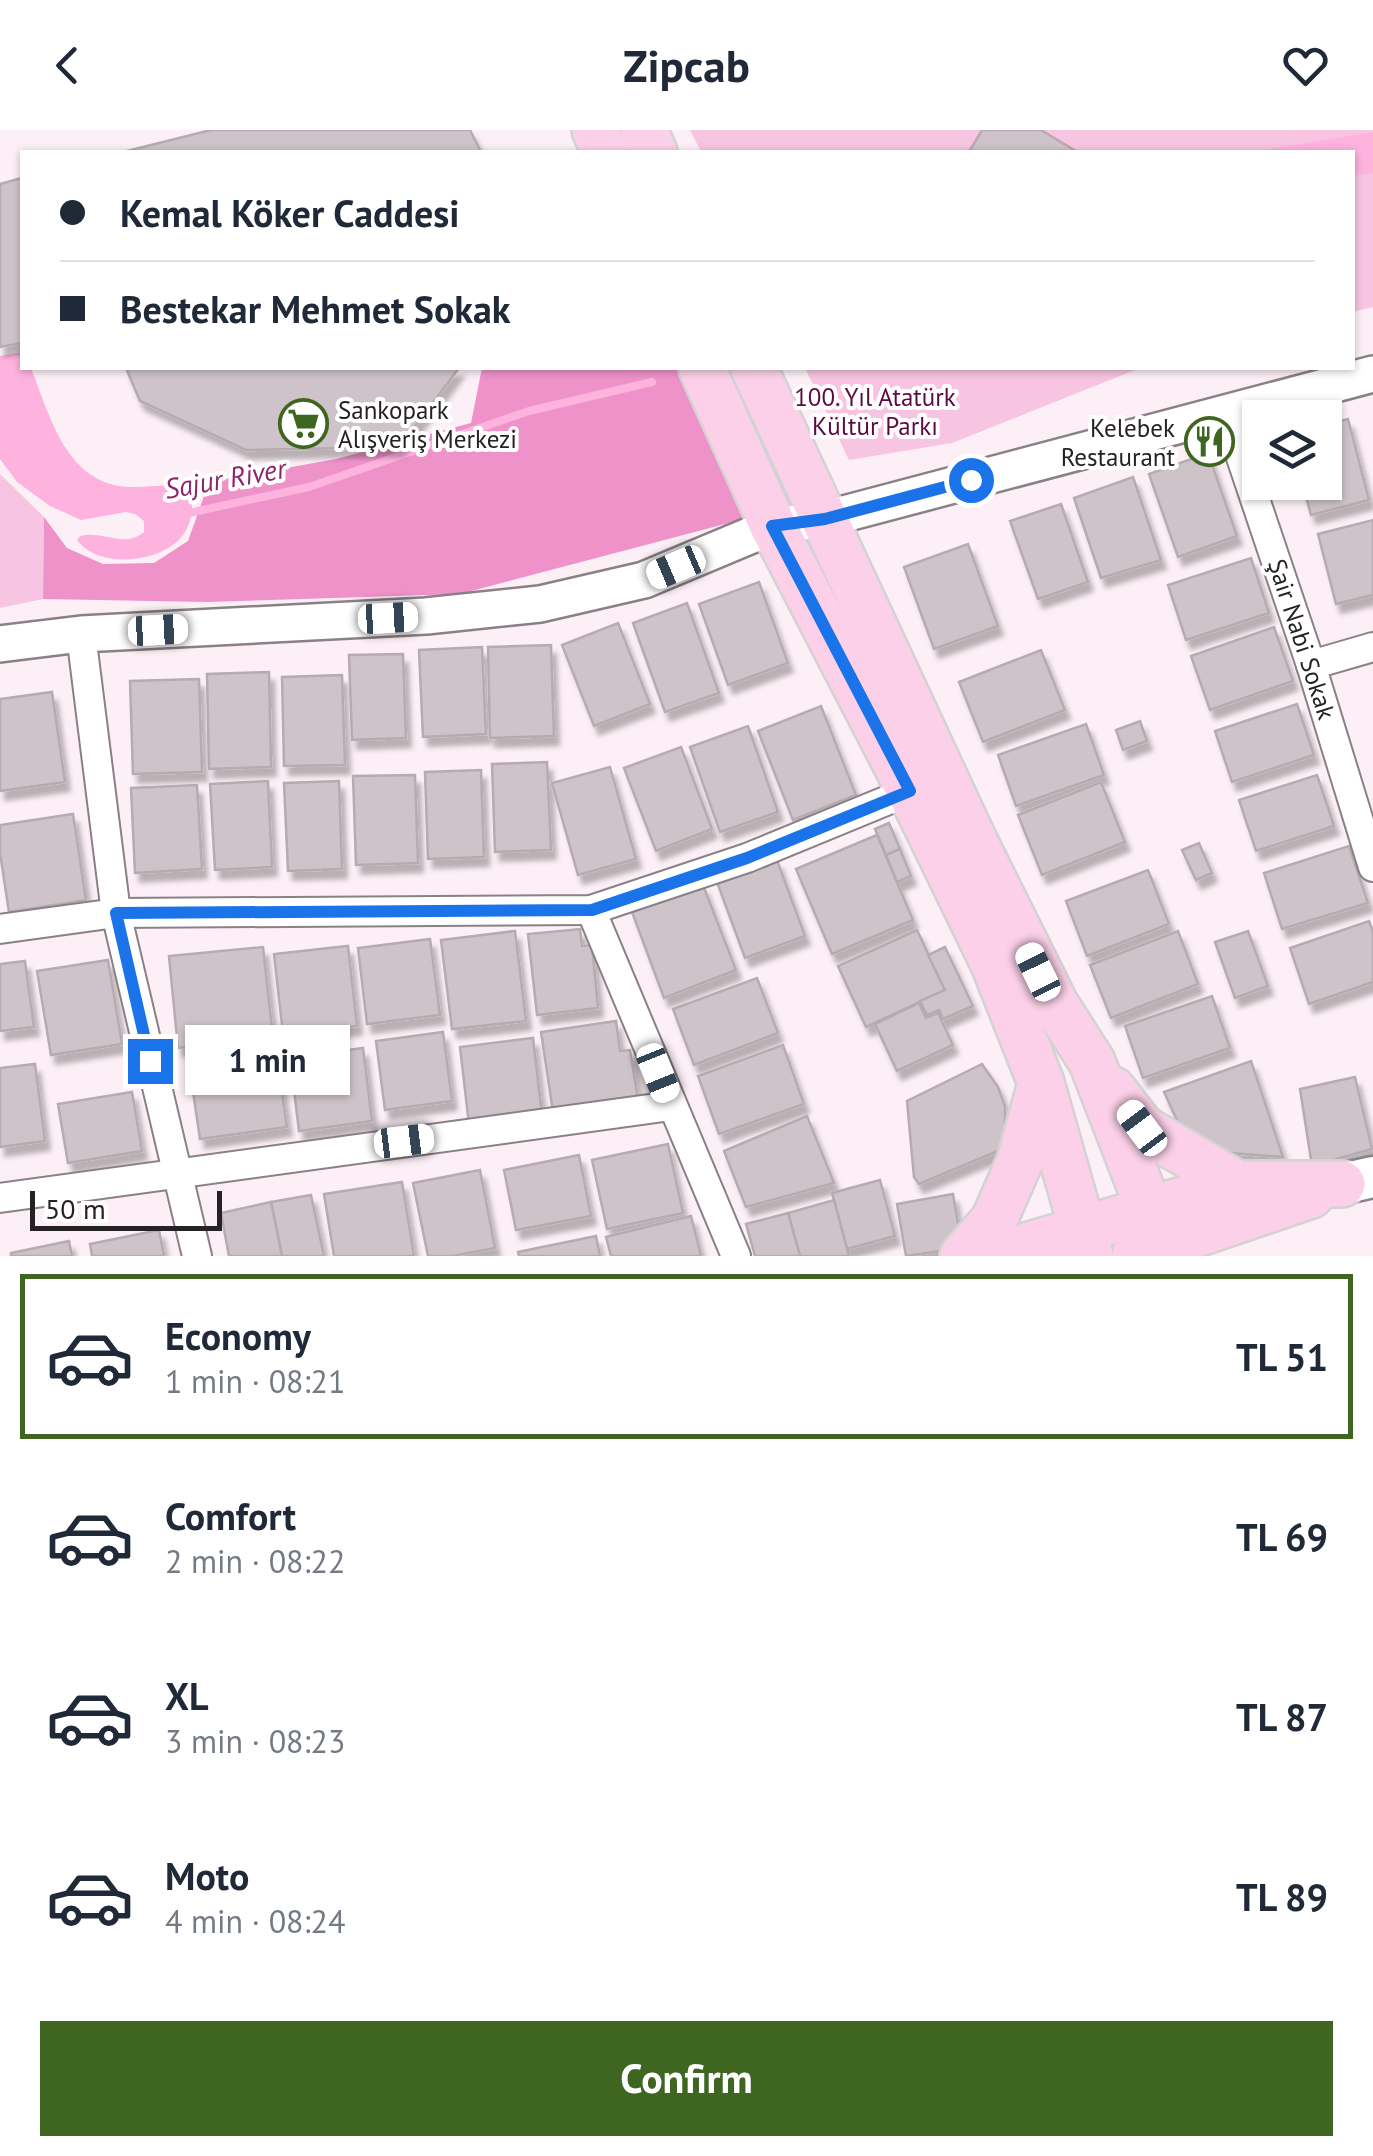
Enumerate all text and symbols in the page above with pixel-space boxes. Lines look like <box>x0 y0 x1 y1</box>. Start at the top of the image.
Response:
text: Zipcab <box>623 36 750 94</box>
icon: back <box>40 38 95 93</box>
icon: heart <box>1278 38 1333 93</box>
text: Kemal Köker Caddesi <box>120 188 460 237</box>
text: Bestekar Mehmet Sokak <box>120 284 511 333</box>
park label: 100. Yıl Atatürk Kültür Parkı <box>794 381 956 442</box>
place label: Sankopark Alışveriş Merkezi <box>338 394 517 455</box>
supermarket icon: Sankopark Alışveriş Merkezi <box>277 398 329 450</box>
map controls <box>1242 400 1342 500</box>
button: layers <box>1242 400 1342 500</box>
place label: Kelebek Restaurant <box>1061 412 1176 473</box>
restaurant icon: Kelebek Restaurant <box>1184 416 1236 468</box>
water label: Sajur River <box>161 449 290 507</box>
route start <box>949 458 994 503</box>
car <box>643 541 709 593</box>
street label: Şair Nabi Sokak <box>1261 555 1343 723</box>
car <box>357 601 419 635</box>
car <box>127 613 189 647</box>
car <box>1011 938 1065 1006</box>
callout: 1 min <box>185 1026 350 1096</box>
route end <box>128 1039 173 1084</box>
text: 1 min <box>228 1039 307 1081</box>
car <box>633 1040 683 1106</box>
car <box>1112 1095 1172 1161</box>
car <box>372 1122 436 1160</box>
scale bar <box>30 1186 222 1230</box>
text: 50 m <box>45 1190 106 1227</box>
text: Economy <box>165 1311 311 1360</box>
icon: car <box>45 1312 135 1402</box>
text: TL 51 <box>1236 1332 1328 1381</box>
text: 1 min · 08:21 <box>165 1360 345 1402</box>
text: Comfort <box>165 1491 296 1540</box>
icon: car <box>45 1492 135 1582</box>
text: TL 69 <box>1236 1512 1328 1561</box>
text: 2 min · 08:22 <box>165 1540 345 1582</box>
text: XL <box>165 1671 209 1720</box>
icon: car <box>45 1672 135 1762</box>
text: TL 87 <box>1236 1692 1328 1741</box>
text: 3 min · 08:23 <box>165 1720 345 1762</box>
text: Moto <box>165 1851 249 1900</box>
icon: car <box>45 1852 135 1942</box>
text: TL 89 <box>1236 1872 1328 1921</box>
text: 4 min · 08:24 <box>165 1900 345 1942</box>
button: Confirm <box>40 2021 1333 2136</box>

